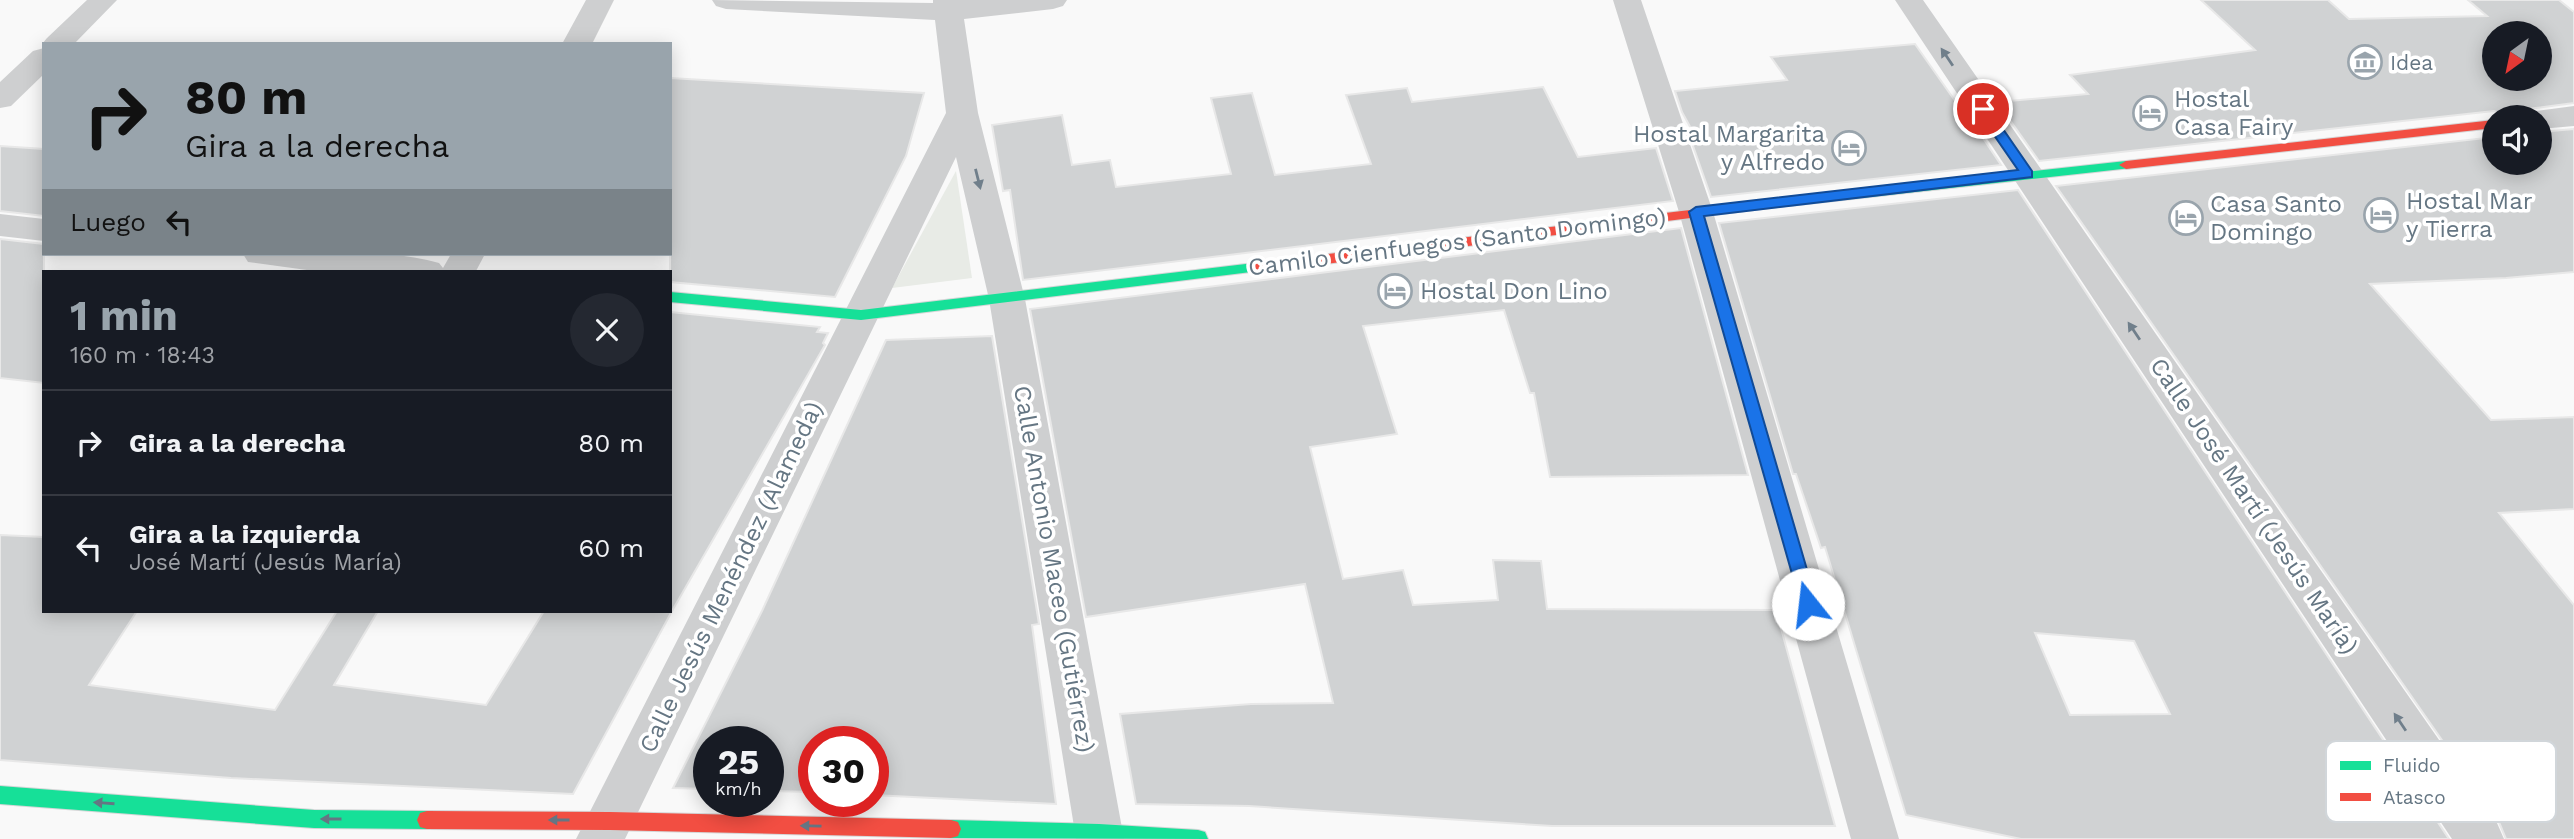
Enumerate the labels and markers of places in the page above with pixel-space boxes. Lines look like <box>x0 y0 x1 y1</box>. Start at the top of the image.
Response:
museum icon: Idea <box>2346 43 2384 81</box>
place label: Idea <box>2390 50 2433 75</box>
pin <box>1953 79 2013 139</box>
place label: Hostal Casa Fairy <box>2174 85 2294 141</box>
hotel icon: Hostal Casa Fairy <box>2131 94 2169 132</box>
place label: Hostal Margarita y Alfredo <box>1633 120 1825 176</box>
hotel icon: Hostal Margarita y Alfredo <box>1830 129 1868 167</box>
place label: Hostal Mar y Tierra <box>2406 187 2533 243</box>
place label: Casa Santo Domingo <box>2210 190 2342 246</box>
hotel icon: Hostal Mar y Tierra <box>2362 196 2400 234</box>
hotel icon: Casa Santo Domingo <box>2167 199 2205 237</box>
hotel icon: Hostal Don Lino <box>1376 272 1414 310</box>
place label: Hostal Don Lino <box>1420 277 1608 305</box>

